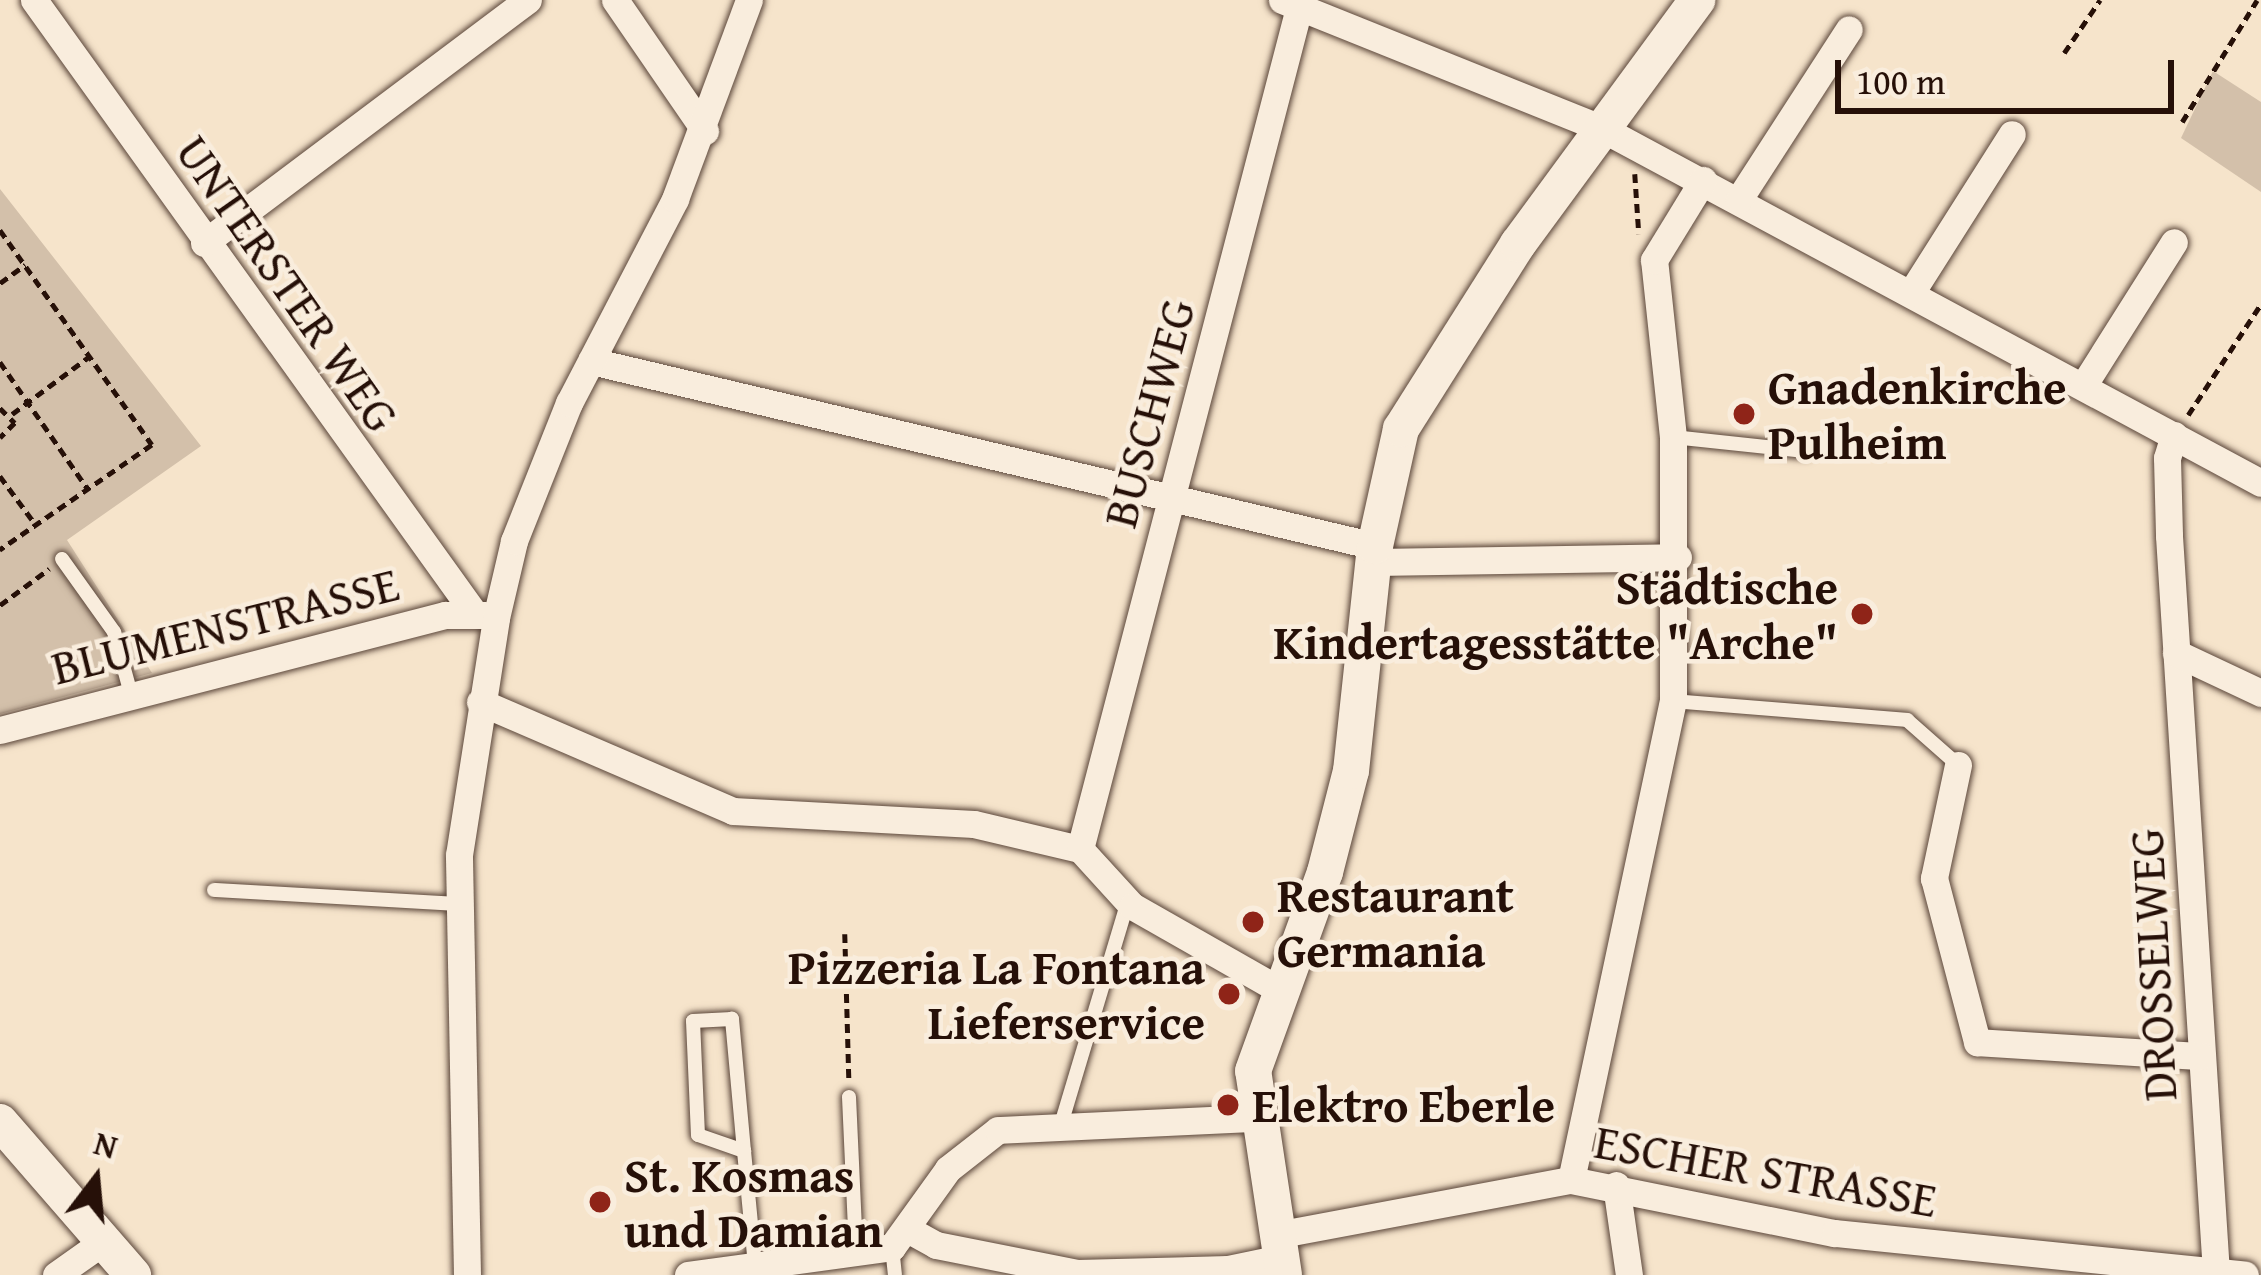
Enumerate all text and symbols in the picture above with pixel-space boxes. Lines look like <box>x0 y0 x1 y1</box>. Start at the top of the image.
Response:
scale bar <box>1841 36 2180 110</box>
text: 100 m <box>1856 54 1945 107</box>
street label: UNTERSTER WEG <box>165 124 411 442</box>
street label: BUSCHWEG <box>1090 293 1206 533</box>
place label: Gnadenkirche Pulheim <box>1768 357 2066 470</box>
marker: Gnadenkirche Pulheim <box>1731 401 1757 427</box>
street label: BLUMENSTRASSE <box>46 554 404 696</box>
place label: Städtische Kindertagesstätte "Arche" <box>1273 557 1838 670</box>
marker: Städtische Kindertagesstätte "Arche" <box>1849 601 1875 627</box>
street label: DROSSELWEG <box>2116 827 2188 1103</box>
place label: Restaurant Germania <box>1277 865 1514 978</box>
marker: Restaurant Germania <box>1240 909 1266 935</box>
place label: Pizzeria La Fontana Lieferservice <box>788 937 1205 1050</box>
marker: Pizzeria La Fontana Lieferservice <box>1216 981 1242 1007</box>
place label: Elektro Eberle <box>1252 1076 1555 1134</box>
marker: Elektro Eberle <box>1215 1092 1241 1118</box>
street label: ESCHER STRASSE <box>1590 1112 1942 1228</box>
text: N <box>89 1118 123 1171</box>
north arrow <box>36 1119 156 1239</box>
place label: St. Kosmas und Damian <box>624 1145 883 1258</box>
marker: St. Kosmas und Damian <box>587 1189 613 1215</box>

